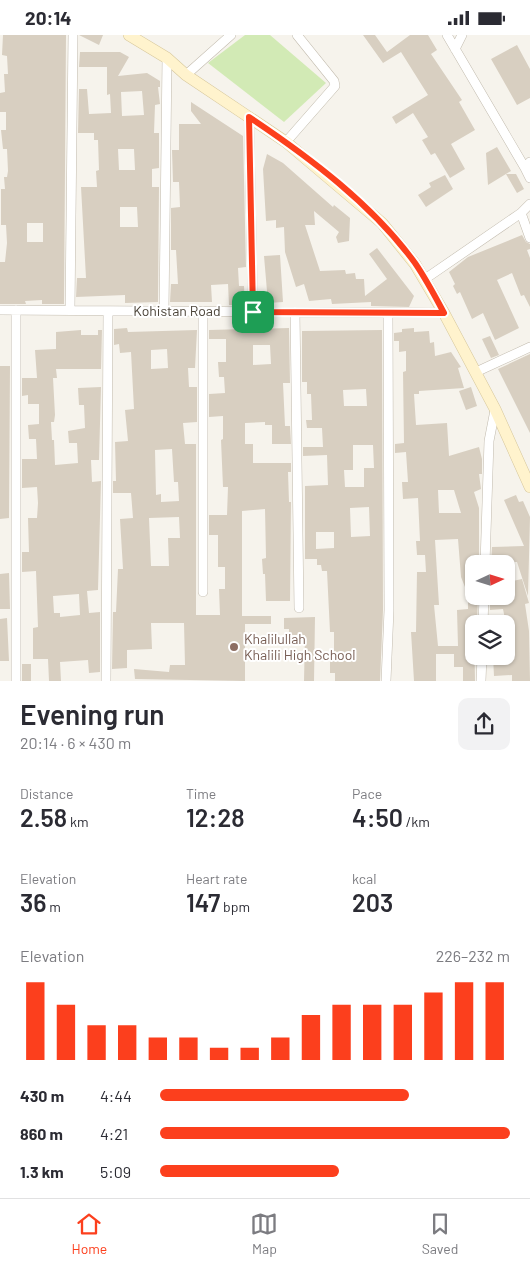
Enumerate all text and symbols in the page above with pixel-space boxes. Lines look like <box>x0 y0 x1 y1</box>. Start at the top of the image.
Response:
text: 20:14 <box>25 6 72 29</box>
pin <box>232 291 274 333</box>
icon: arrive <box>239 298 267 326</box>
street label: Kohistan Road <box>133 302 221 319</box>
north arrow <box>465 555 515 605</box>
map controls <box>465 555 515 665</box>
button: layers <box>465 615 515 665</box>
place label: Khalilullah Khalili High School <box>244 630 356 663</box>
marker: Khalilullah Khalili High School <box>228 641 240 653</box>
text: Evening run <box>20 697 165 731</box>
button: share <box>458 698 510 750</box>
text: 20:14 · 6 × 430 m <box>20 733 131 752</box>
text: Distance <box>20 785 73 802</box>
text: Time <box>186 785 216 802</box>
text: Pace <box>352 785 382 802</box>
text: 2.58 <box>20 802 67 832</box>
text: 12:28 <box>186 802 245 832</box>
text: 4:50 <box>352 802 403 832</box>
text: km <box>67 813 89 830</box>
text: /km <box>403 813 430 830</box>
text: Elevation <box>20 870 76 887</box>
text: Heart rate <box>186 870 247 887</box>
text: kcal <box>352 870 376 887</box>
text: 36 <box>20 887 47 917</box>
text: 147 <box>186 887 220 917</box>
text: 203 <box>352 887 393 917</box>
text: m <box>47 898 61 915</box>
text: bpm <box>220 898 250 915</box>
text: Elevation <box>20 946 84 965</box>
text: 226–232 m <box>436 946 510 965</box>
text: 430 m <box>20 1086 64 1105</box>
text: 4:44 <box>100 1086 132 1105</box>
text: 860 m <box>20 1124 63 1143</box>
text: 4:21 <box>100 1124 128 1143</box>
text: 1.3 km <box>20 1162 64 1181</box>
text: 5:09 <box>100 1162 131 1181</box>
tab: Home <box>72 1210 107 1257</box>
tab: Map <box>250 1210 278 1257</box>
tab: Saved <box>422 1210 458 1257</box>

